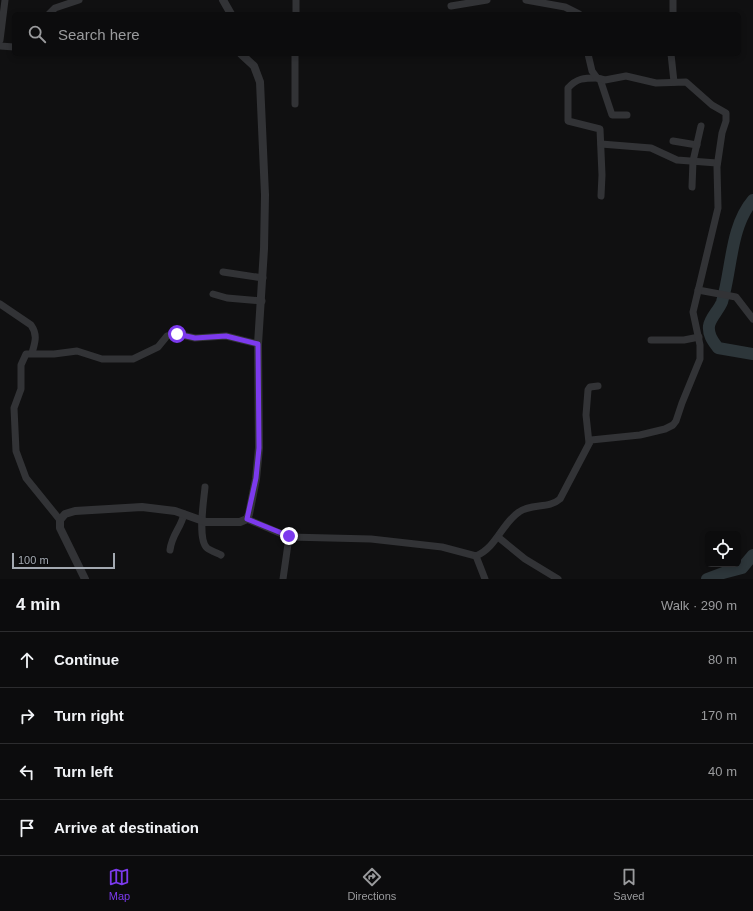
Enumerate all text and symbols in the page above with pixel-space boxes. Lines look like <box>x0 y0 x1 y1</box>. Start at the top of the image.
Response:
search box <box>12 12 741 56</box>
icon: search <box>26 23 48 45</box>
text: Search here <box>58 26 140 43</box>
route start <box>168 325 186 343</box>
route end <box>280 527 298 545</box>
map controls <box>705 531 741 567</box>
button: locate <box>705 531 741 567</box>
scale bar <box>12 551 115 570</box>
text: 100 m <box>18 554 49 566</box>
text: 4 min <box>16 595 60 614</box>
text: Walk · 290 m <box>661 598 737 613</box>
icon: ahead <box>16 649 38 671</box>
text: Continue <box>54 651 119 668</box>
text: 80 m <box>708 652 737 667</box>
icon: right <box>16 705 38 727</box>
text: Turn right <box>54 707 124 724</box>
text: 170 m <box>701 708 737 723</box>
icon: left <box>16 761 38 783</box>
text: Turn left <box>54 763 113 780</box>
text: 40 m <box>708 764 737 779</box>
icon: arrive <box>16 817 38 839</box>
text: Arrive at destination <box>54 819 199 836</box>
tab: Map <box>108 866 130 902</box>
tab: Directions <box>347 866 396 902</box>
tab: Saved <box>613 866 644 902</box>

